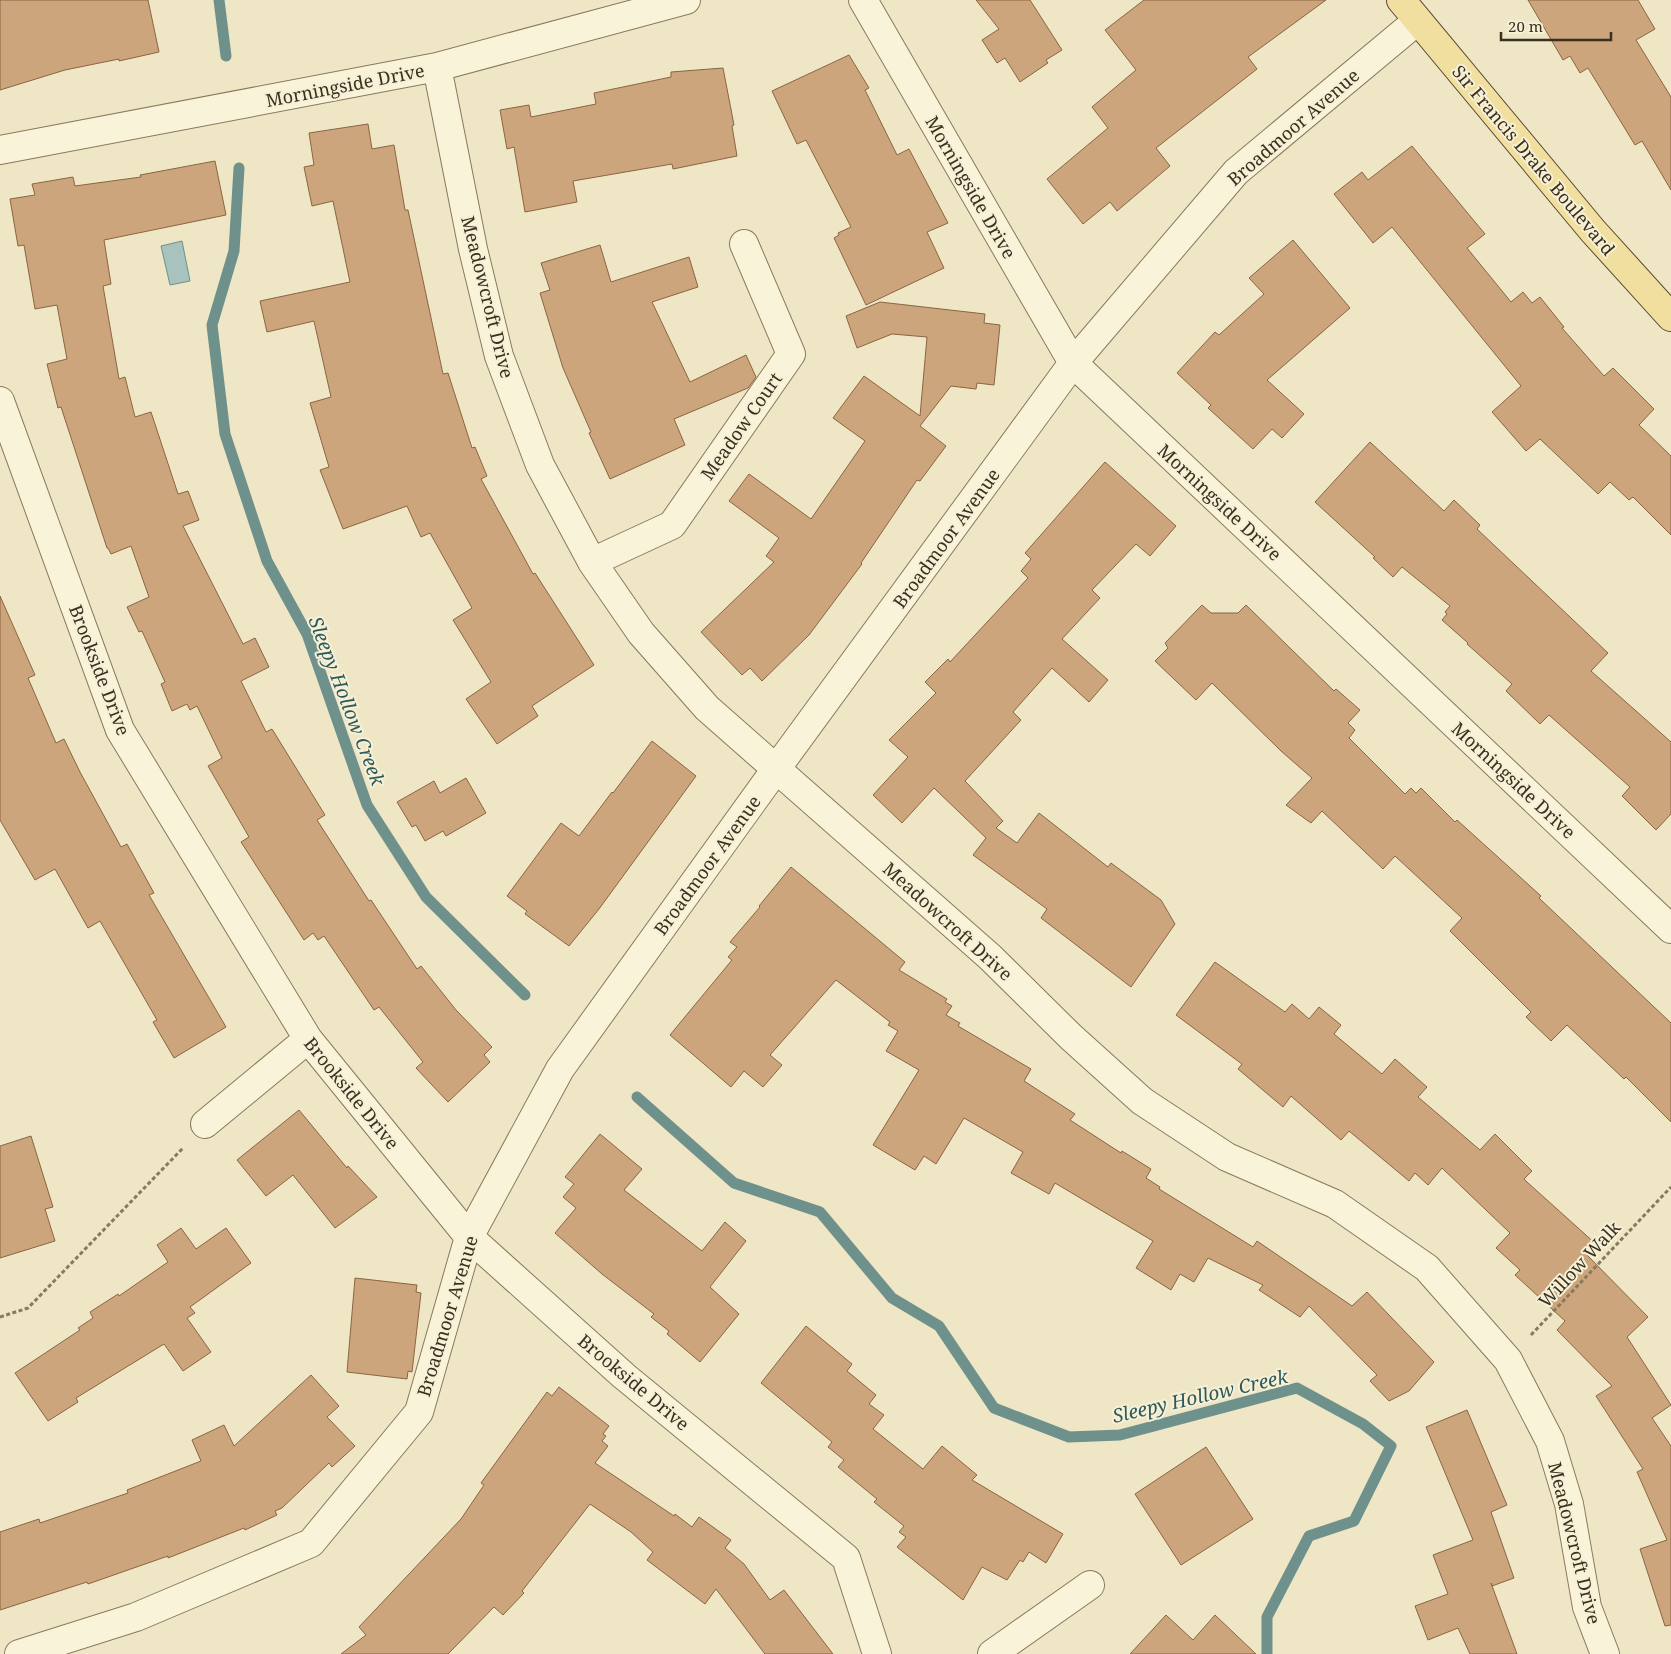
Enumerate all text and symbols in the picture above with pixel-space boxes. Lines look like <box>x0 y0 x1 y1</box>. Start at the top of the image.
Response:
scale bar <box>1501 10 1611 42</box>
text: 20 m <box>1508 16 1543 36</box>
street label: Morningside Drive <box>264 58 426 112</box>
street label: Sir Francis Drake Boulevard <box>1447 60 1621 260</box>
street label: Broadmoor Avenue <box>1222 63 1364 191</box>
street label: Morningside Drive <box>920 111 1022 263</box>
street label: Meadowcroft Drive <box>456 213 520 381</box>
street label: Meadow Court <box>695 368 787 484</box>
street label: Morningside Drive <box>1153 438 1287 566</box>
street label: Broadmoor Avenue <box>887 463 1005 613</box>
street label: Brookside Drive <box>64 601 136 739</box>
water label: Sleepy Hollow Creek <box>303 613 392 790</box>
street label: Morningside Drive <box>1447 716 1581 844</box>
street label: Broadmoor Avenue <box>648 790 766 940</box>
street label: Meadowcroft Drive <box>878 856 1018 986</box>
street label: Brookside Drive <box>299 1032 405 1154</box>
street label: Willow Walk <box>1533 1215 1626 1312</box>
street label: Broadmoor Avenue <box>411 1233 483 1399</box>
street label: Brookside Drive <box>573 1328 695 1436</box>
water label: Sleepy Hollow Creek <box>1110 1363 1291 1429</box>
street label: Meadowcroft Drive <box>1543 1459 1607 1627</box>

